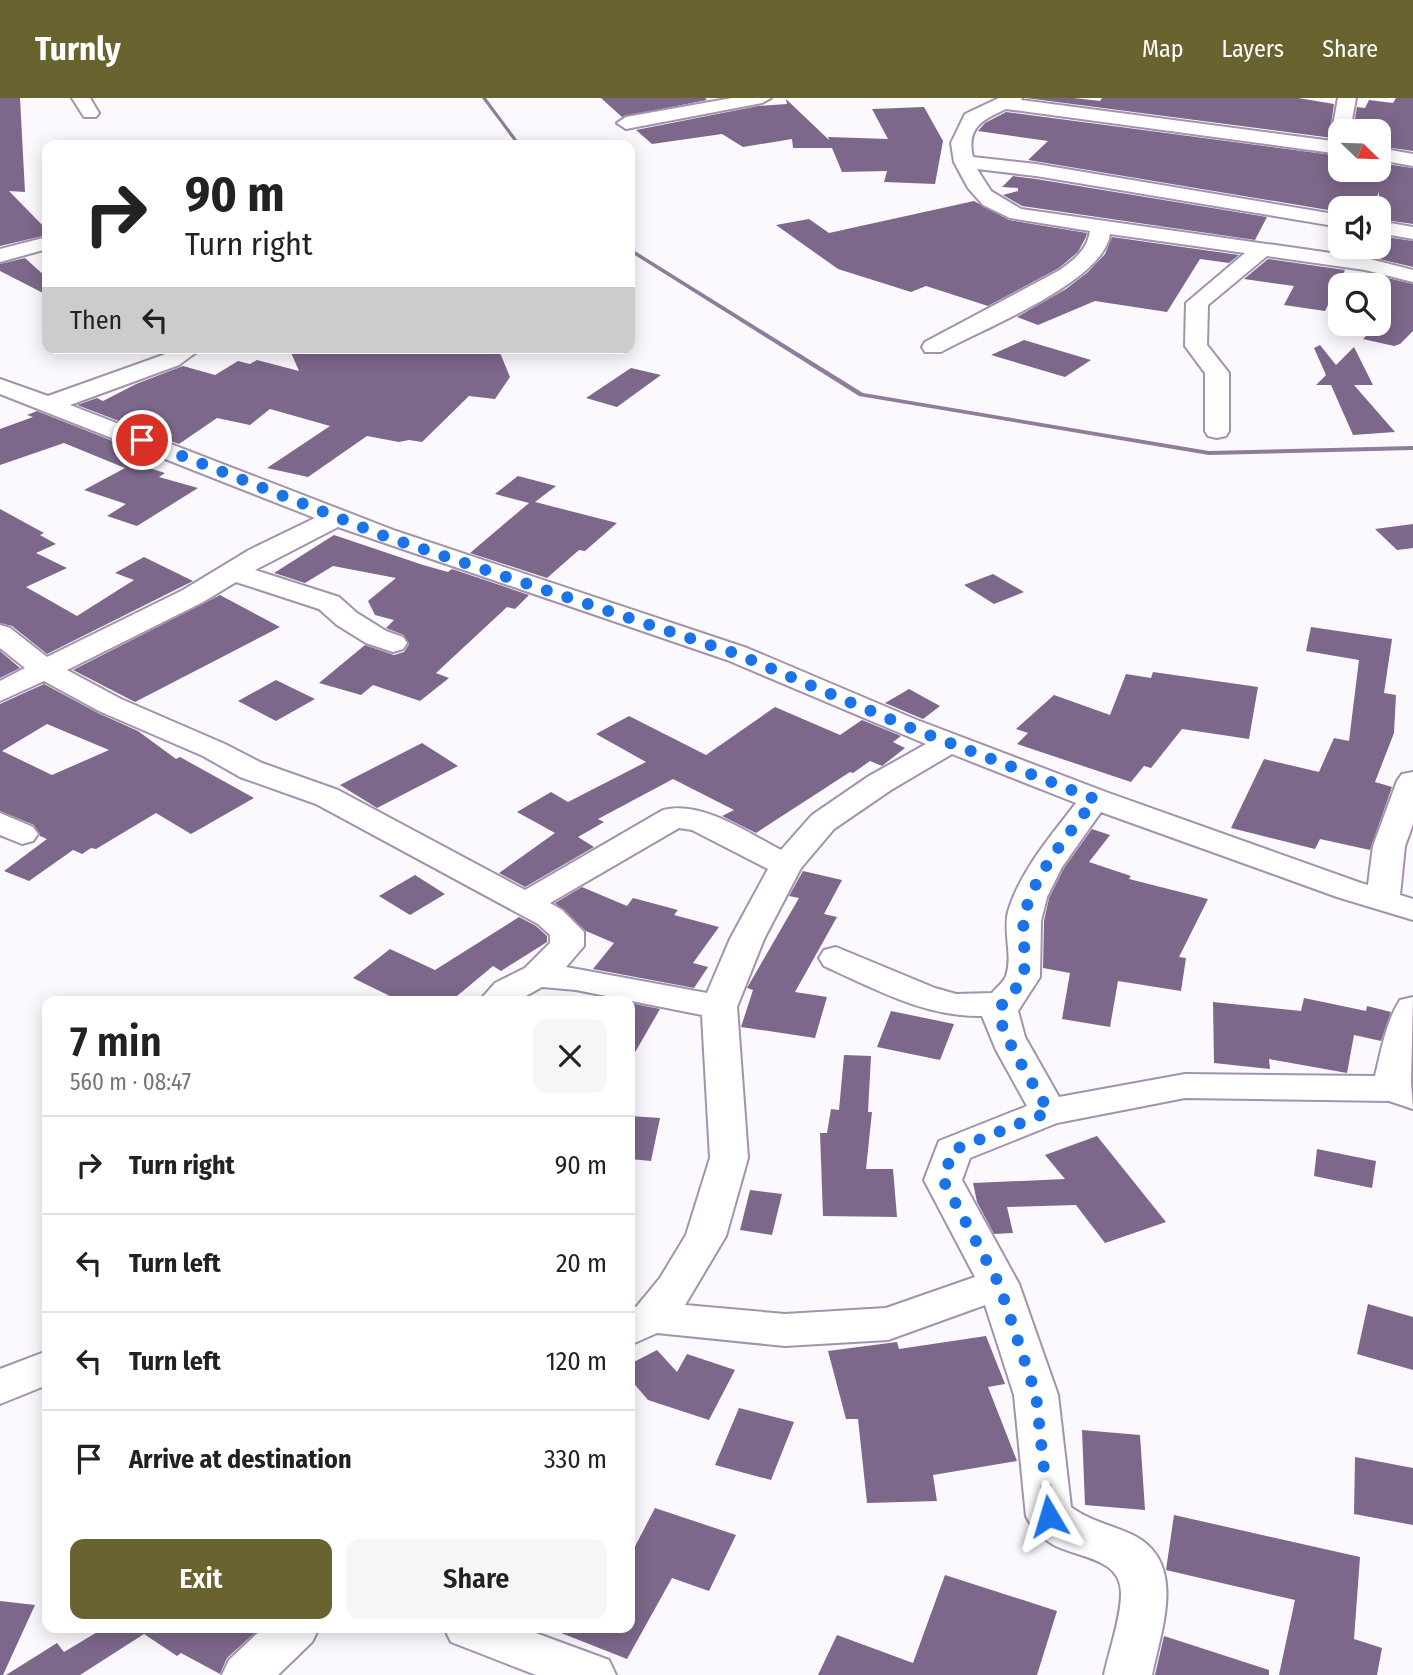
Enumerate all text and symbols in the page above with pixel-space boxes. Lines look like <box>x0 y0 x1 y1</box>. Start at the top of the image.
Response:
text: Turnly <box>35 29 121 69</box>
text: Map <box>1142 35 1184 63</box>
text: Layers <box>1222 35 1284 63</box>
text: Share <box>1322 35 1378 63</box>
north arrow <box>1328 119 1391 182</box>
map controls <box>1328 119 1391 336</box>
text: 90 m <box>185 165 285 224</box>
icon: right <box>70 168 161 259</box>
button: sound <box>1328 196 1391 259</box>
text: Turn right <box>185 225 312 263</box>
button: search <box>1328 273 1391 336</box>
icon: left <box>136 301 174 339</box>
text: Then <box>70 305 122 336</box>
pin <box>112 410 172 470</box>
icon: arrive <box>123 421 161 459</box>
text: 7 min <box>70 1017 162 1067</box>
button: close <box>533 1019 607 1093</box>
text: 560 m · 08:47 <box>70 1068 191 1096</box>
icon: right <box>70 1146 108 1184</box>
text: Turn right <box>129 1150 235 1181</box>
text: 90 m <box>555 1150 607 1181</box>
icon: left <box>70 1244 108 1282</box>
text: Turn left <box>129 1248 221 1279</box>
text: 20 m <box>556 1248 607 1279</box>
icon: left <box>70 1342 108 1380</box>
text: Turn left <box>129 1346 221 1377</box>
text: 120 m <box>546 1346 607 1377</box>
icon: arrive <box>70 1440 108 1478</box>
text: Arrive at destination <box>129 1444 352 1475</box>
text: 330 m <box>544 1444 607 1475</box>
position arrow <box>1012 1479 1086 1553</box>
button: Exit <box>70 1539 332 1619</box>
button: Share <box>346 1539 607 1619</box>

